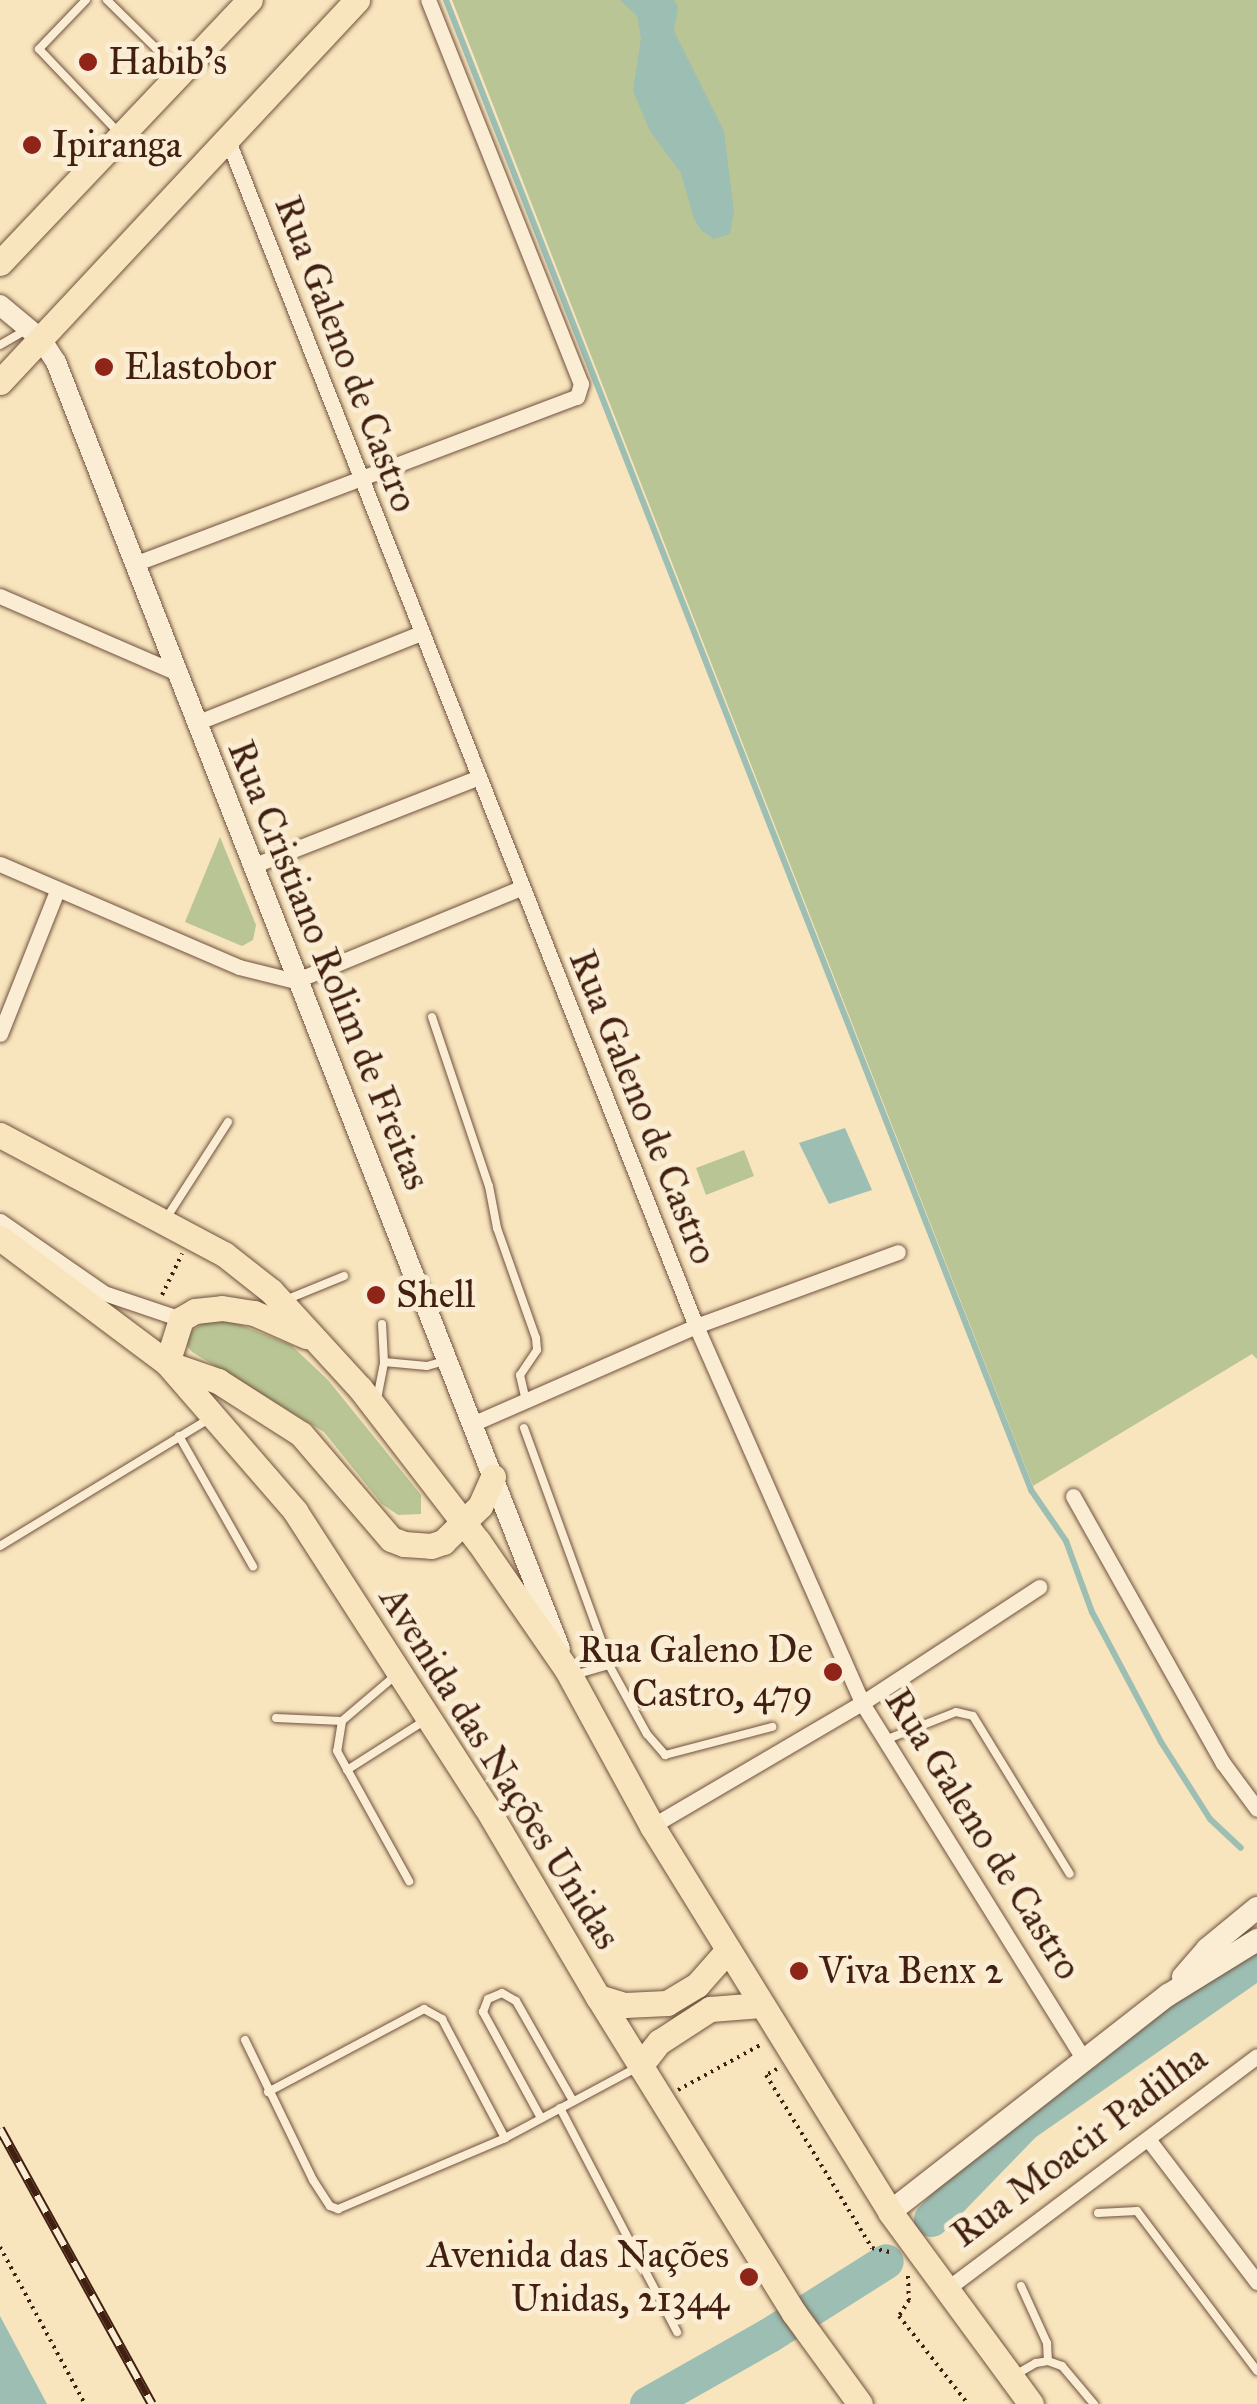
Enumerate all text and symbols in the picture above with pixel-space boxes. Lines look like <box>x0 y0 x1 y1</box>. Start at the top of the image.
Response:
place label: Habib's <box>108 39 227 85</box>
marker: Habib's <box>77 51 99 73</box>
place label: Ipiranga <box>52 122 182 168</box>
marker: Ipiranga <box>21 134 43 156</box>
street label: Rua Galeno de Castro <box>265 190 427 518</box>
place label: Elastobor <box>124 344 276 390</box>
marker: Elastobor <box>93 356 115 378</box>
street label: Rua Cristiano Rolim de Freitas <box>218 734 440 1196</box>
street label: Rua Galeno de Castro <box>559 943 727 1271</box>
place label: Shell <box>396 1272 475 1318</box>
marker: Shell <box>365 1284 387 1306</box>
street label: Avenida das Nações Unidas <box>370 1578 630 1958</box>
place label: Rua Galeno De Castro, 479 <box>578 1627 813 1716</box>
marker: Rua Galeno De Castro, 479 <box>822 1661 844 1683</box>
street label: Rua Galeno de Castro <box>875 1680 1091 1988</box>
place label: Viva Benx 2 <box>819 1948 1003 1994</box>
marker: Viva Benx 2 <box>788 1960 810 1982</box>
street label: Rua Moacir Padilha <box>942 2035 1216 2257</box>
place label: Avenida das Nações Unidas, 21344 <box>427 2232 729 2322</box>
marker: Avenida das Nações Unidas, 21344 <box>738 2266 760 2288</box>

